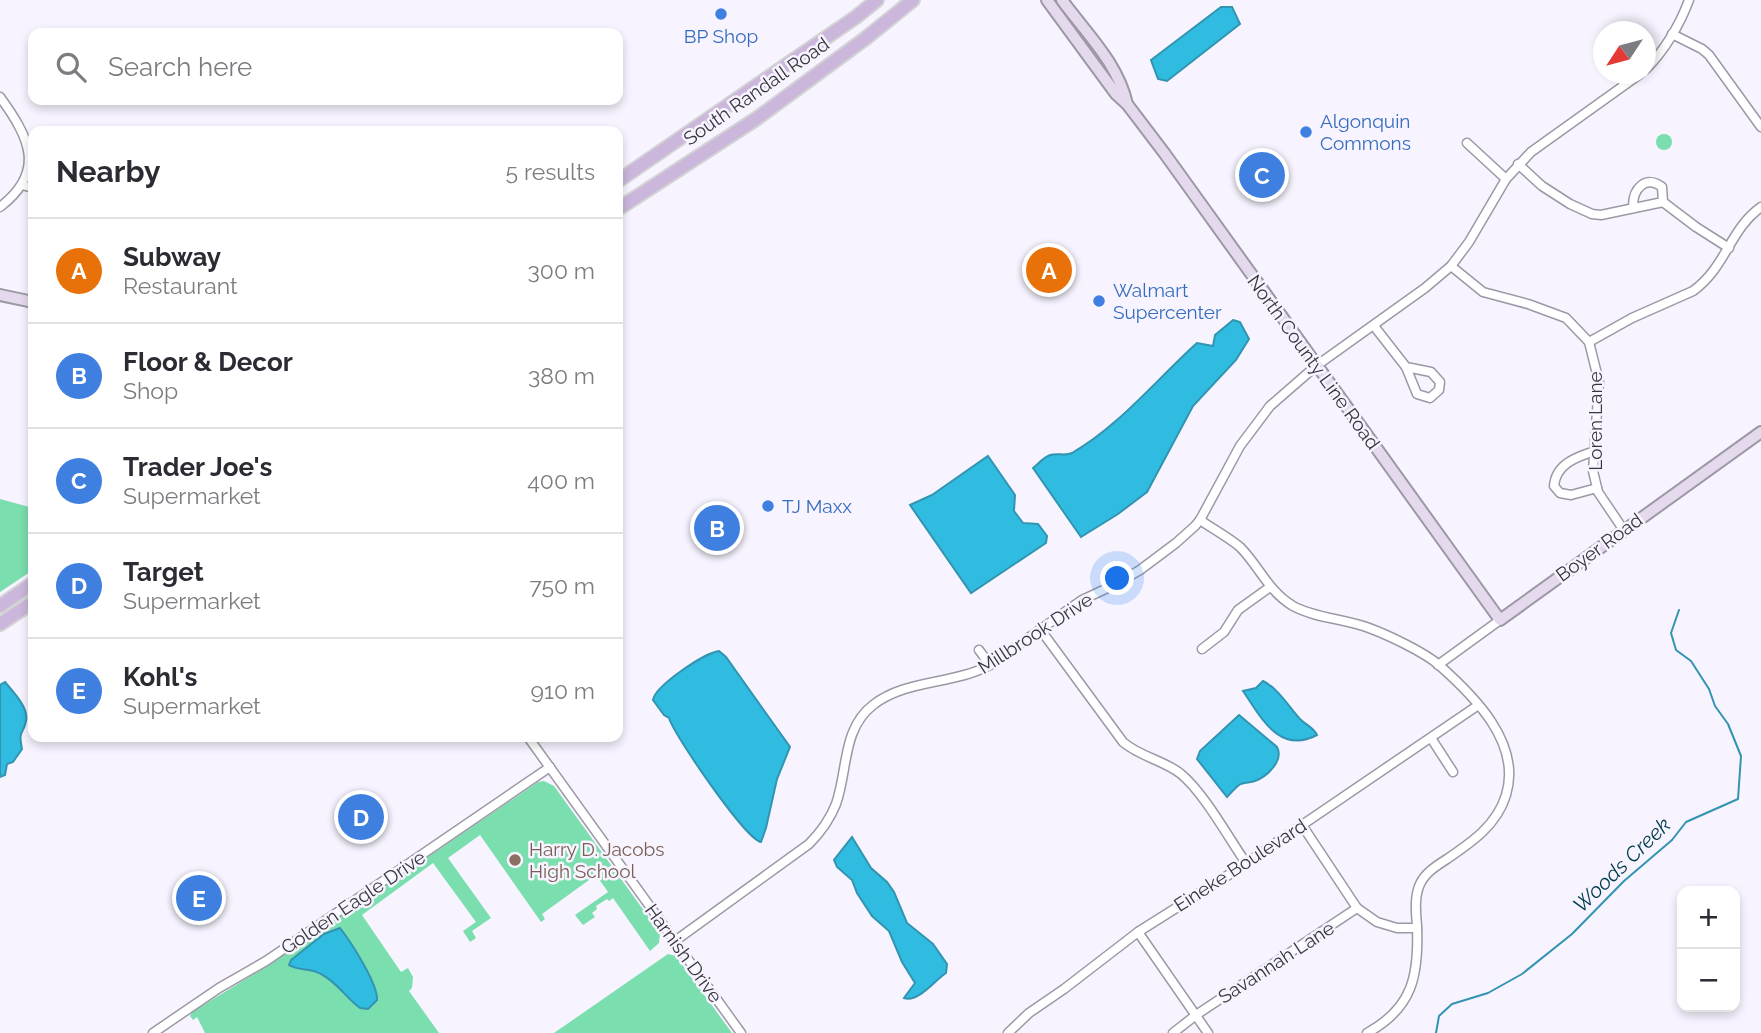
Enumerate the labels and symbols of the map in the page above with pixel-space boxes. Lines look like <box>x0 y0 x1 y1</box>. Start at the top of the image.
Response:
marker: BP Shop <box>713 6 729 22</box>
north arrow <box>1593 21 1656 84</box>
place label: BP Shop <box>684 25 758 47</box>
street label: South Randall Road <box>679 33 833 149</box>
place label: Algonquin Commons <box>1320 110 1411 154</box>
marker: Algonquin Commons <box>1298 124 1314 140</box>
pin: C <box>1239 149 1285 201</box>
pin: A <box>1026 244 1072 296</box>
street label: North County Line Road <box>1243 270 1385 454</box>
place label: Walmart Supercenter <box>1113 279 1222 323</box>
marker: Walmart Supercenter <box>1091 293 1107 309</box>
street label: Loren Lane <box>1584 371 1606 471</box>
place label: TJ Maxx <box>782 495 852 517</box>
marker: TJ Maxx <box>760 498 776 514</box>
pin: B <box>694 502 740 554</box>
street label: Boyer Road <box>1552 508 1646 586</box>
your location <box>1100 561 1134 595</box>
street label: Millbrook Drive <box>974 588 1096 678</box>
pin: D <box>338 791 384 843</box>
water label: Woods Creek <box>1568 812 1676 917</box>
street label: Eineke Boulevard <box>1170 814 1310 916</box>
place label: Harry D. Jacobs High School <box>529 838 664 882</box>
street label: Golden Eagle Drive <box>277 846 429 958</box>
marker: Harry D. Jacobs High School <box>507 852 523 868</box>
pin: E <box>176 872 222 924</box>
street label: Harnish Drive <box>641 899 727 1007</box>
street label: Savannah Lane <box>1214 916 1338 1008</box>

